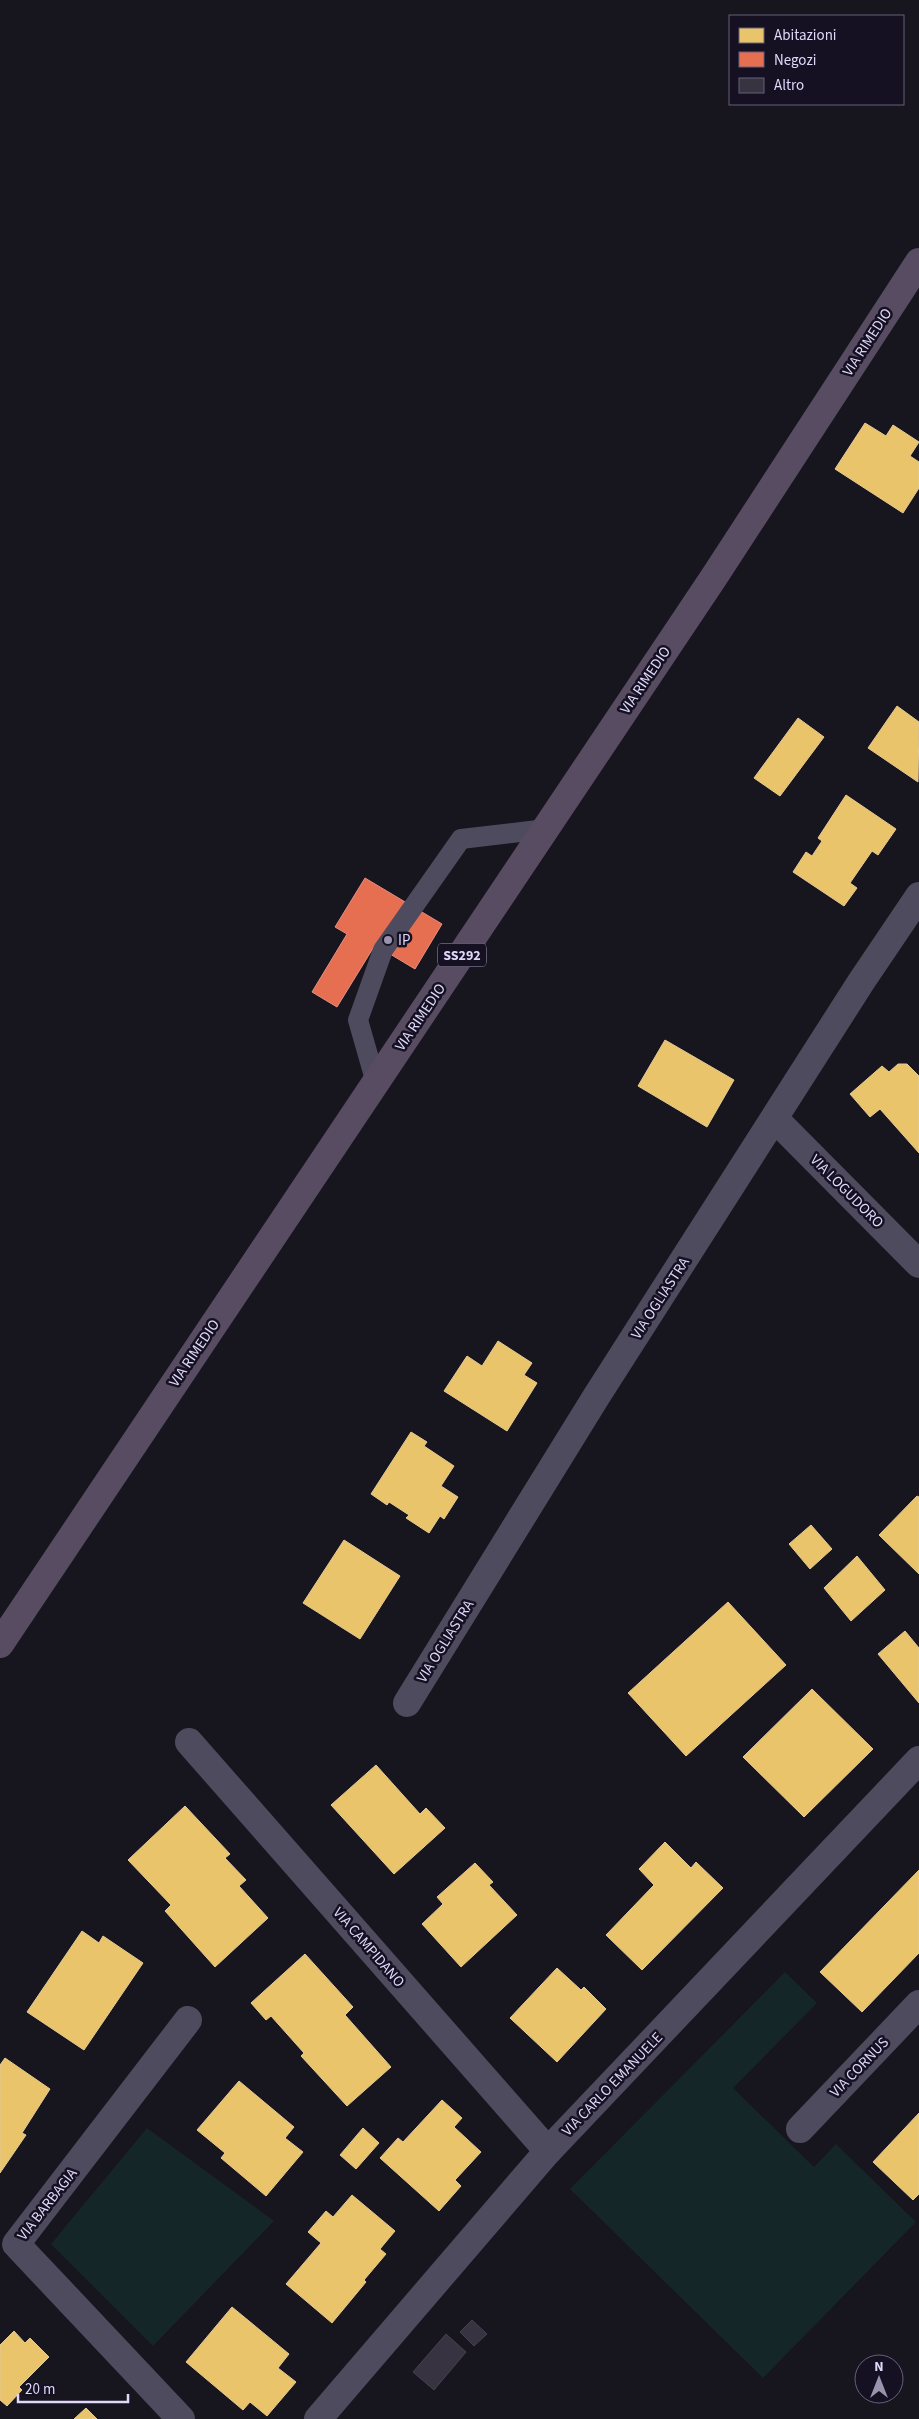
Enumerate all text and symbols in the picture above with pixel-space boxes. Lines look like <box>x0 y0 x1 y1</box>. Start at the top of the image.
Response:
legend <box>729 15 904 105</box>
text: Abitazioni <box>774 25 837 46</box>
text: Negozi <box>774 50 816 71</box>
text: Altro <box>774 75 804 96</box>
street label: VIA RIMEDIO <box>838 304 897 380</box>
street label: VIA RIMEDIO <box>615 642 676 718</box>
place label: IP <box>398 930 410 951</box>
marker: IP <box>382 934 394 946</box>
road number: SS292 <box>438 944 486 966</box>
street label: VIA RIMEDIO <box>390 979 451 1055</box>
street label: VIA LOGUDORO <box>805 1150 888 1233</box>
street label: VIA OGLIASTRA <box>626 1253 695 1343</box>
street label: VIA RIMEDIO <box>164 1315 225 1391</box>
street label: VIA OGLIASTRA <box>412 1595 480 1687</box>
street label: VIA CAMPIDANO <box>328 1903 409 1992</box>
street label: VIA CARLO EMANUELE <box>557 2028 668 2141</box>
street label: VIA CORNUS <box>825 2032 894 2102</box>
street label: VIA BARBAGIA <box>12 2163 83 2245</box>
north arrow <box>854 2354 904 2404</box>
text: N <box>874 2357 884 2377</box>
scale bar <box>18 2372 128 2404</box>
text: 20 m <box>25 2379 55 2400</box>

